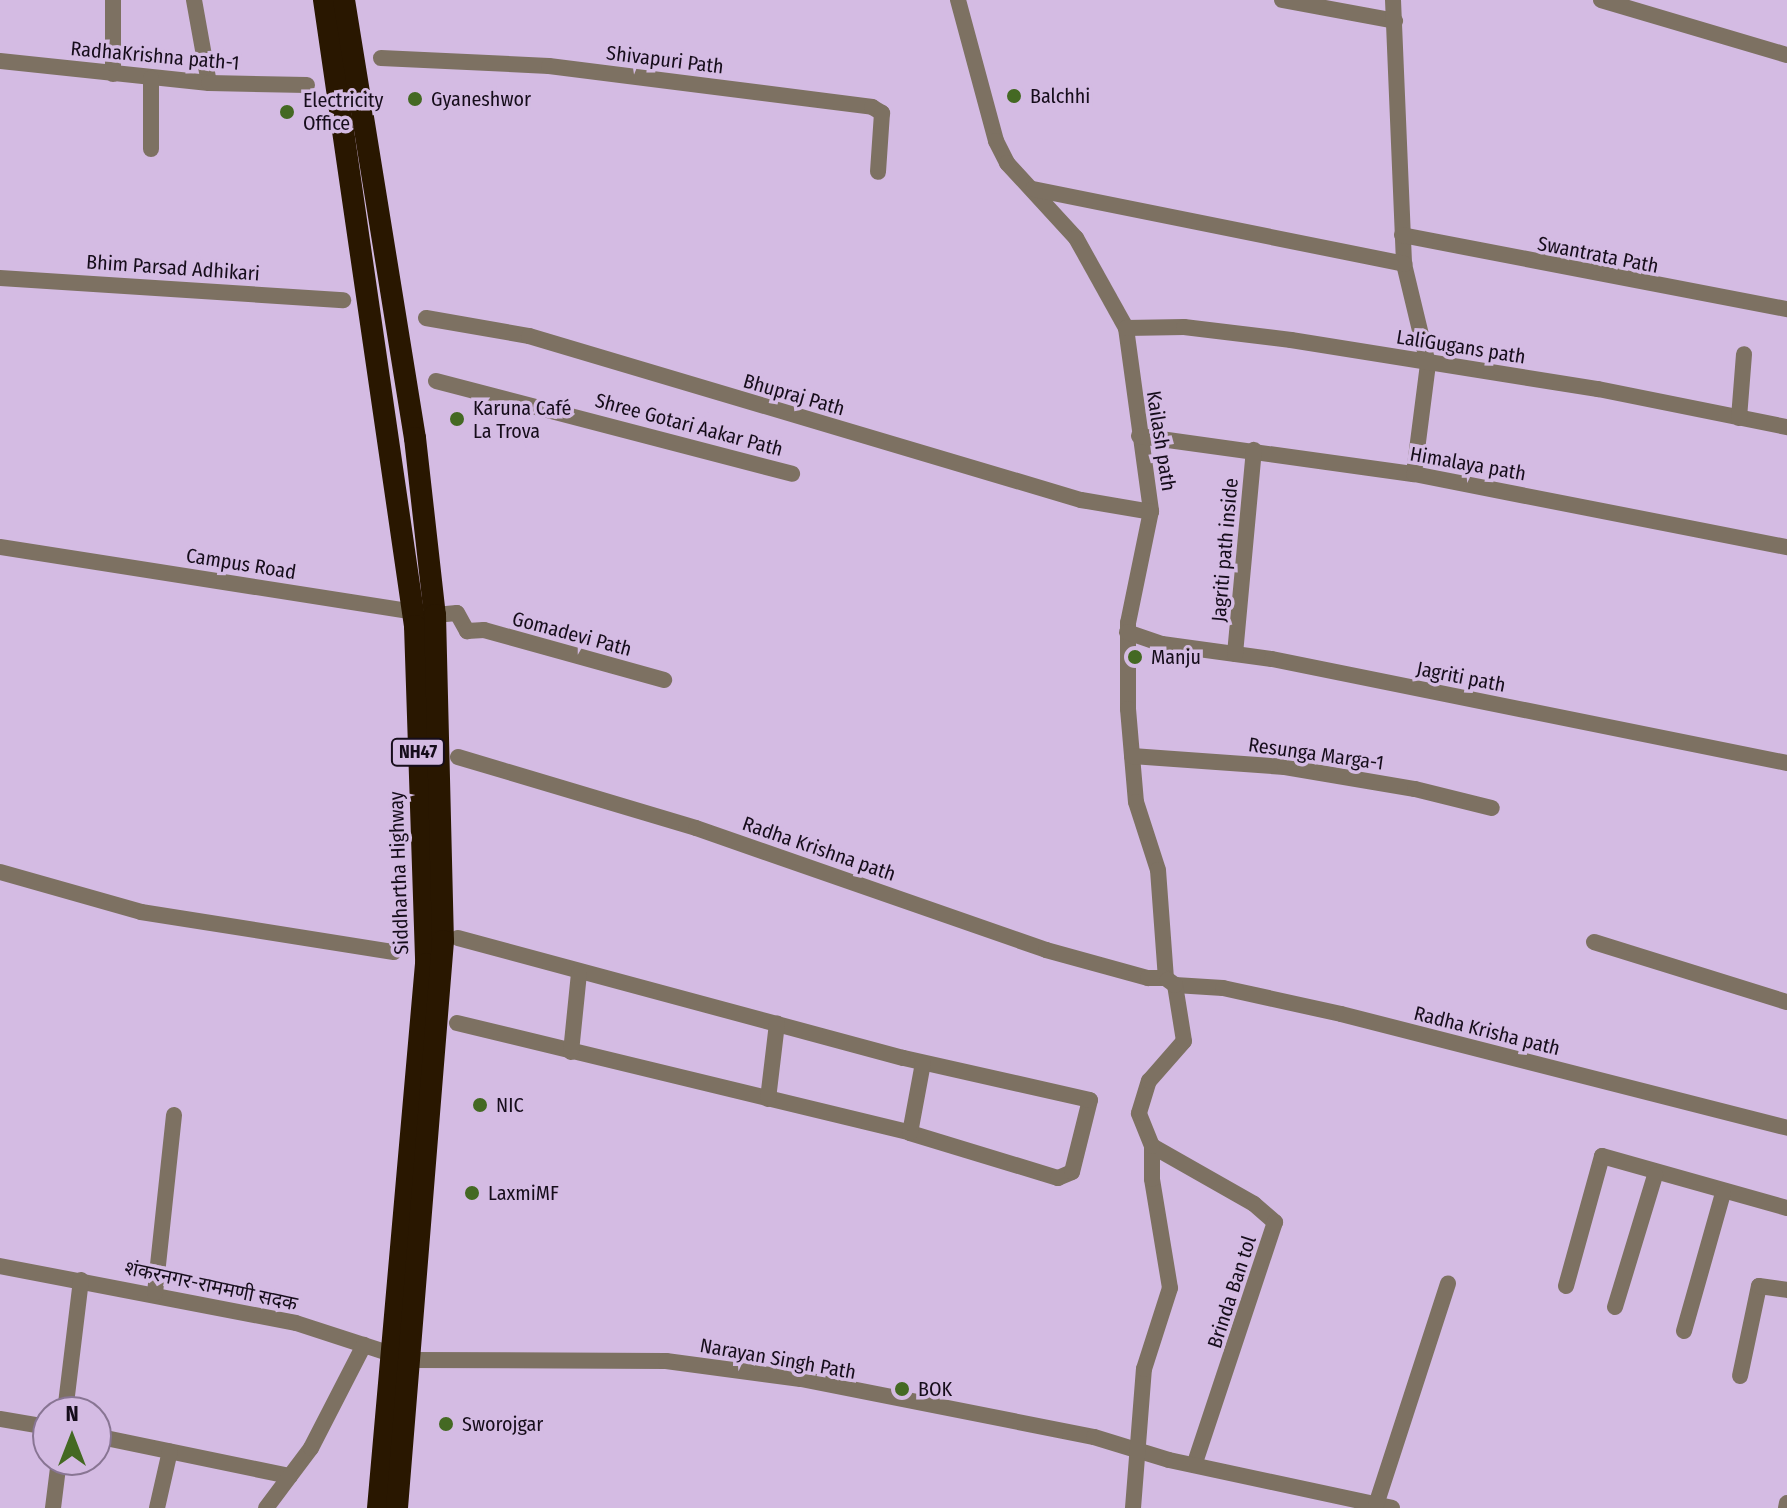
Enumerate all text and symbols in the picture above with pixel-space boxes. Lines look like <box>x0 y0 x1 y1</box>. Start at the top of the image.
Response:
street label: RadhaKrishna path-1 <box>70 37 240 75</box>
street label: Shivapuri Path <box>605 41 725 79</box>
place label: Balchhi <box>1030 84 1090 108</box>
place label: Gyaneshwor <box>431 87 531 111</box>
marker: Balchhi <box>1005 87 1023 105</box>
place label: Electricity Office <box>303 88 383 135</box>
marker: Gyaneshwor <box>406 90 424 108</box>
marker: Electricity Office <box>278 103 296 121</box>
street label: Swantrata Path <box>1535 231 1661 279</box>
street label: Bhim Parsad Adhikari <box>85 250 261 286</box>
street label: LaliGugans path <box>1395 325 1527 369</box>
street label: Bhupraj Path <box>740 369 848 421</box>
street label: Shree Gotari Aakar Path <box>593 388 785 462</box>
street label: Kailash path <box>1141 389 1181 493</box>
place label: Karuna Café La Trova <box>473 396 571 443</box>
marker: Karuna Café La Trova <box>448 410 466 428</box>
street label: Himalaya path <box>1408 442 1528 486</box>
street label: Jagriti path inside <box>1207 477 1243 623</box>
street label: Campus Road <box>184 543 298 585</box>
street label: Gomadevi Path <box>510 607 634 661</box>
place label: Manju <box>1151 645 1201 669</box>
marker: Manju <box>1126 648 1144 666</box>
street label: Jagriti path <box>1414 657 1508 697</box>
street label: Resunga Marga-1 <box>1247 733 1385 775</box>
road number: NH47 <box>390 738 446 766</box>
street label: Siddhartha Highway <box>384 791 414 955</box>
street label: Radha Krishna path <box>739 812 899 886</box>
street label: Radha Krisha path <box>1411 1001 1563 1061</box>
place label: NIC <box>496 1093 524 1117</box>
marker: NIC <box>471 1096 489 1114</box>
place label: LaxmiMF <box>488 1181 559 1205</box>
marker: LaxmiMF <box>463 1184 481 1202</box>
street label: Brinda Ban tol <box>1203 1233 1261 1351</box>
street label: शंकरनगर-राममणी सदक <box>122 1256 300 1316</box>
street label: Narayan Singh Path <box>698 1333 858 1385</box>
place label: BOK <box>918 1377 952 1401</box>
marker: BOK <box>893 1380 911 1398</box>
north arrow <box>32 1396 112 1476</box>
text: N <box>65 1400 79 1427</box>
place label: Sworojgar <box>462 1412 543 1436</box>
marker: Sworojgar <box>437 1415 455 1433</box>

